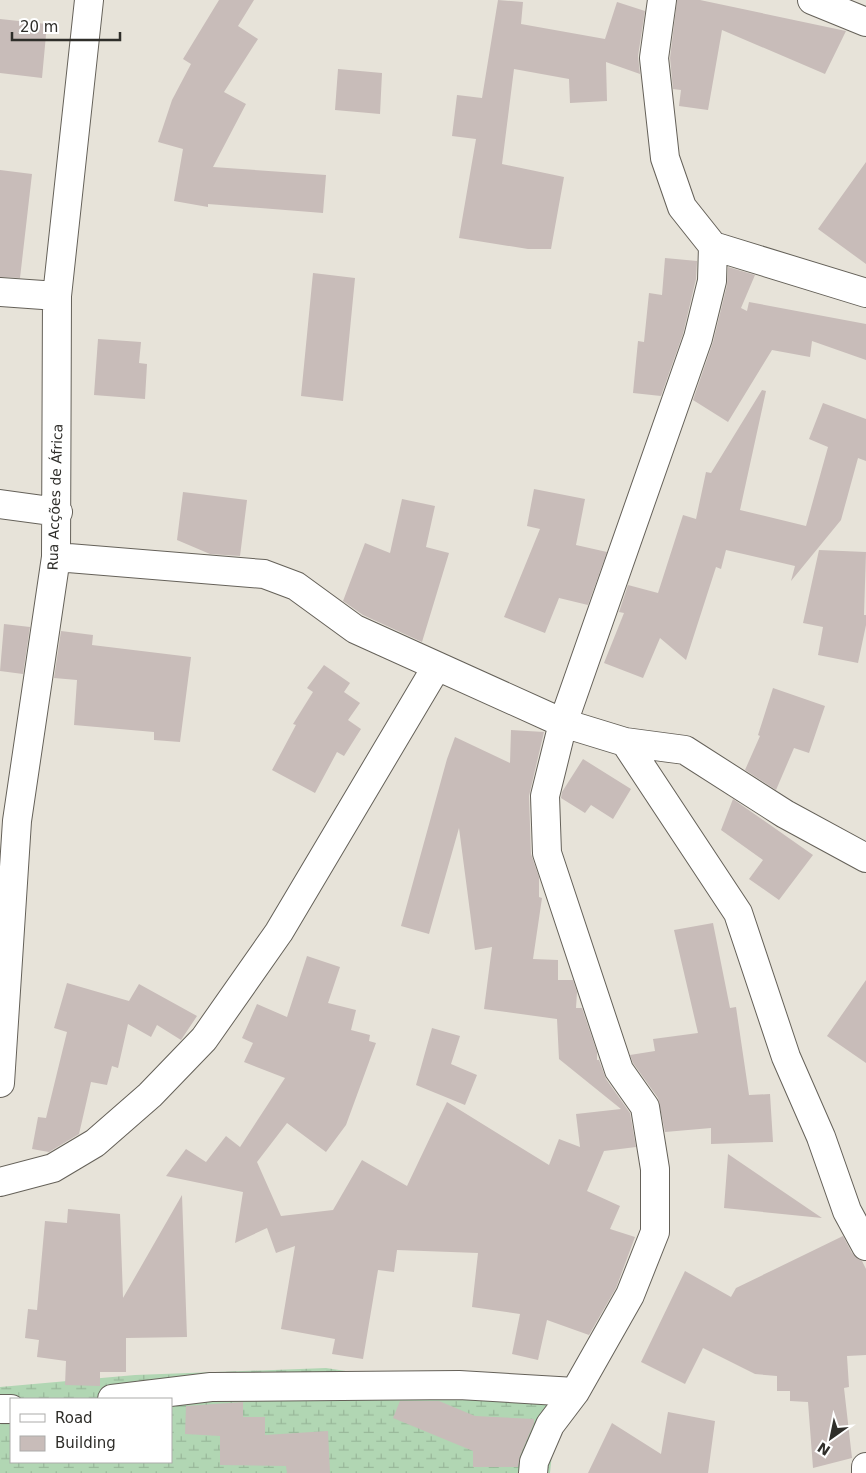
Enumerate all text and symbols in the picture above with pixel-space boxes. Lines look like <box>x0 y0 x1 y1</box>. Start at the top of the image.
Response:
scale bar <box>12 10 120 42</box>
text: 20 m <box>20 18 58 36</box>
street label: Rua Acções de África <box>44 423 66 571</box>
legend <box>10 1398 172 1463</box>
text: Road <box>55 1409 93 1427</box>
north arrow <box>806 1413 856 1463</box>
text: Building <box>55 1434 116 1452</box>
text: N <box>815 1439 833 1459</box>

